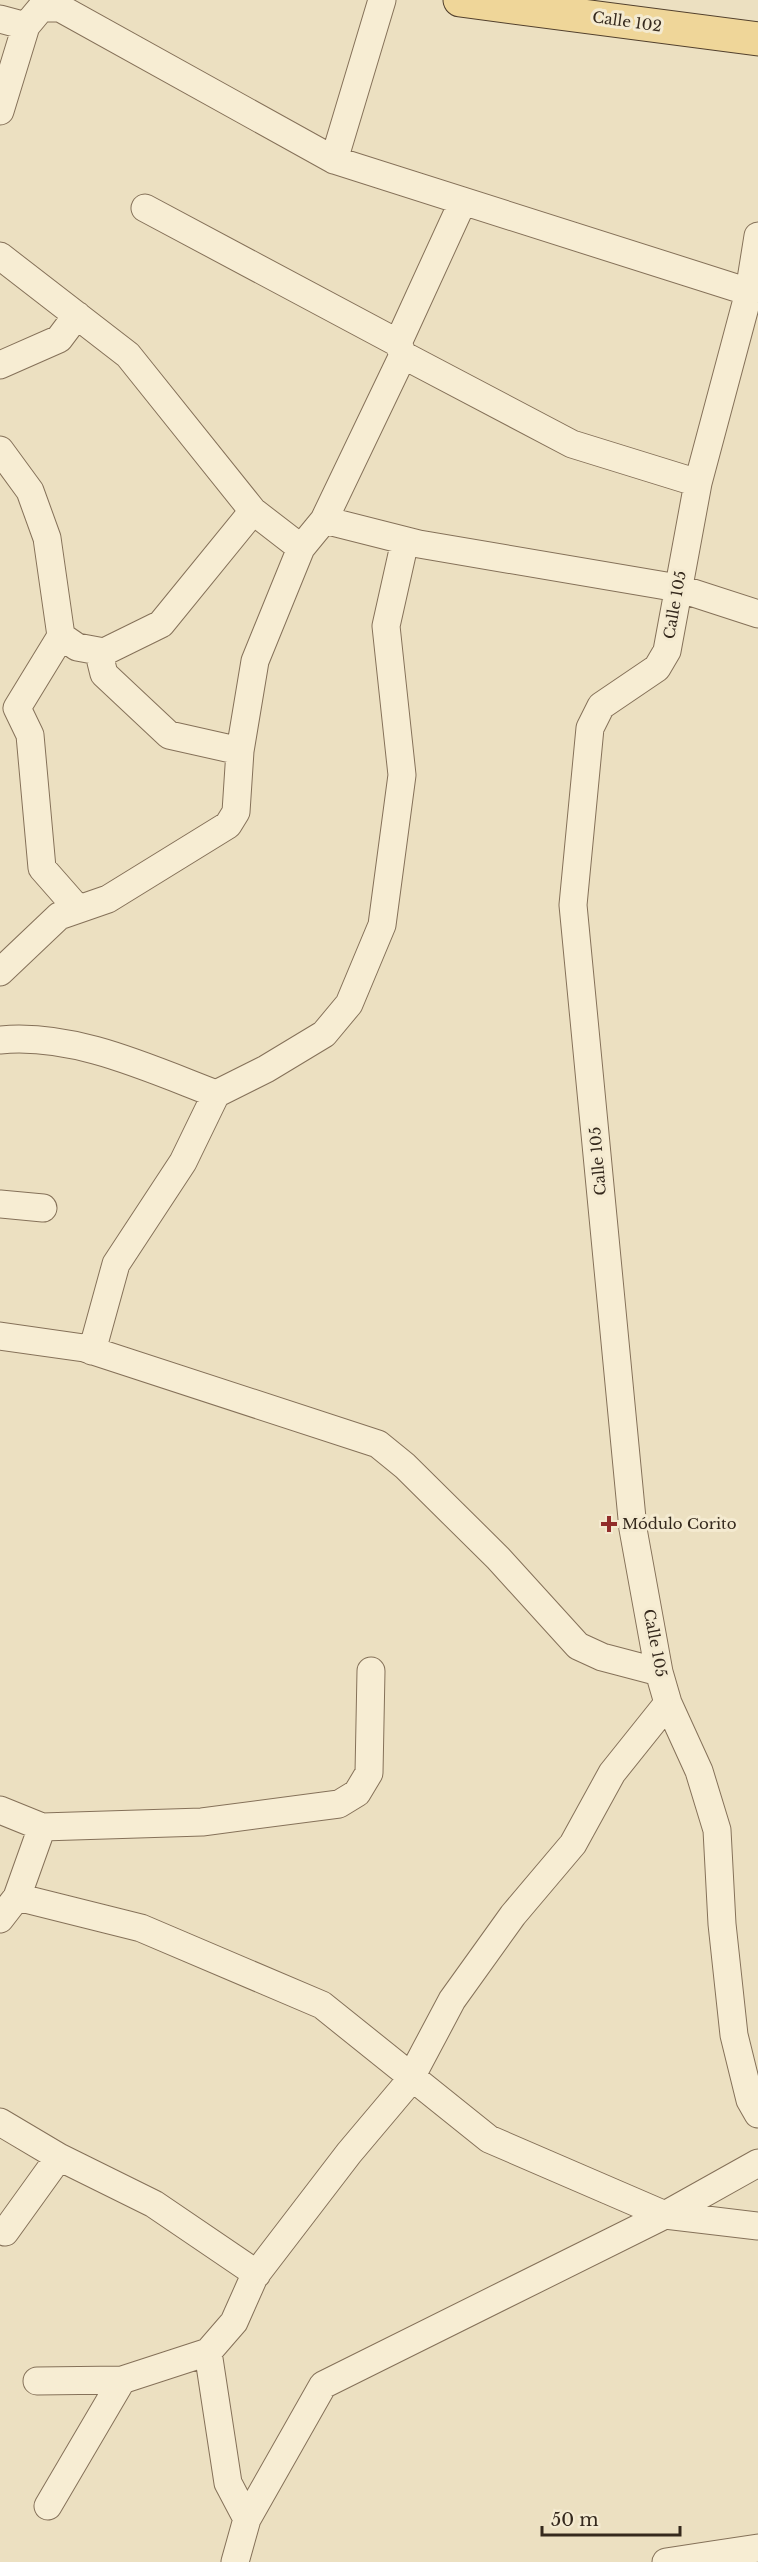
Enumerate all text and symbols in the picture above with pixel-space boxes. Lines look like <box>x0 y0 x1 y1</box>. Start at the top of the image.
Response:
street label: Calle 102 <box>591 7 663 36</box>
street label: Calle 105 <box>659 569 690 641</box>
street label: Calle 105 <box>585 1126 610 1196</box>
place label: Módulo Corito <box>622 1514 737 1533</box>
marker: Módulo Corito <box>600 1515 618 1533</box>
street label: Calle 105 <box>640 1607 671 1679</box>
scale bar <box>542 2499 680 2537</box>
text: 50 m <box>551 2509 599 2531</box>

